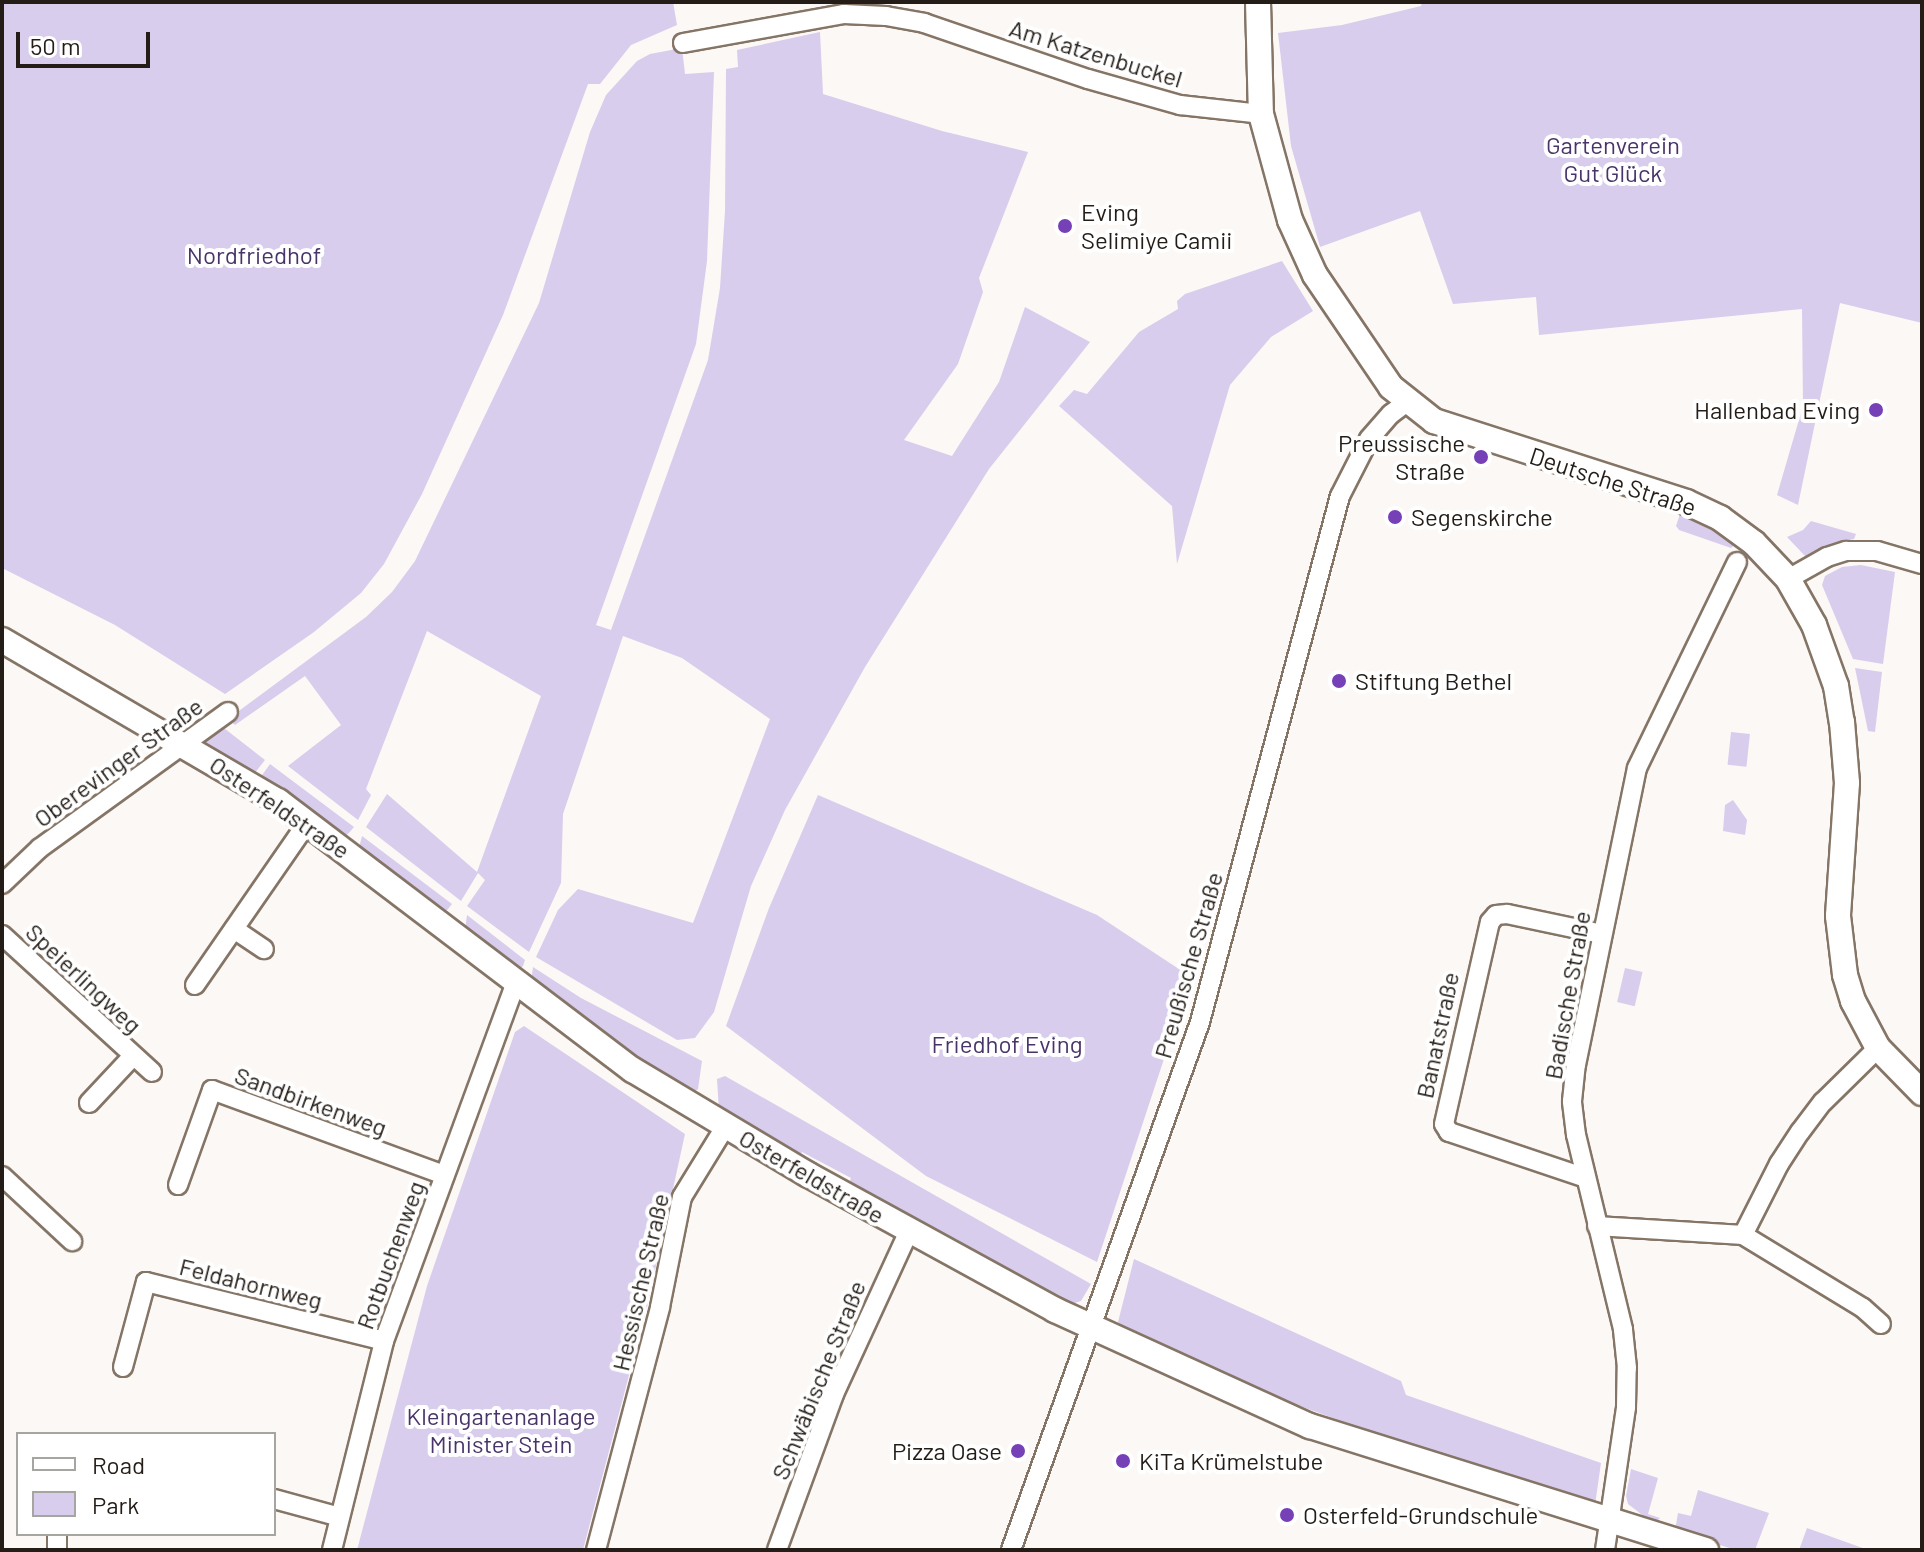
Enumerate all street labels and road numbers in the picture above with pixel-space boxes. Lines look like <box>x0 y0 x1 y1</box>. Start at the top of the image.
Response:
street label: Am Katzenbuckel <box>1006 13 1186 93</box>
street label: Deutsche Straße <box>1526 441 1700 521</box>
street label: Oberevinger Straße <box>28 691 208 833</box>
street label: Osterfeldstraße <box>204 750 356 864</box>
street label: Preußische Straße <box>1148 869 1228 1061</box>
street label: Badische Straße <box>1538 908 1596 1082</box>
street label: Speierlingweg <box>20 917 148 1039</box>
street label: Banatstraße <box>1410 969 1464 1101</box>
street label: Sandbirkenweg <box>231 1060 391 1142</box>
street label: Osterfeldstraße <box>734 1123 890 1229</box>
street label: Rotbuchenweg <box>350 1177 430 1333</box>
street label: Hessische Straße <box>606 1190 674 1374</box>
street label: Feldahornweg <box>177 1251 325 1315</box>
street label: Schwäbische Straße <box>765 1276 871 1484</box>

